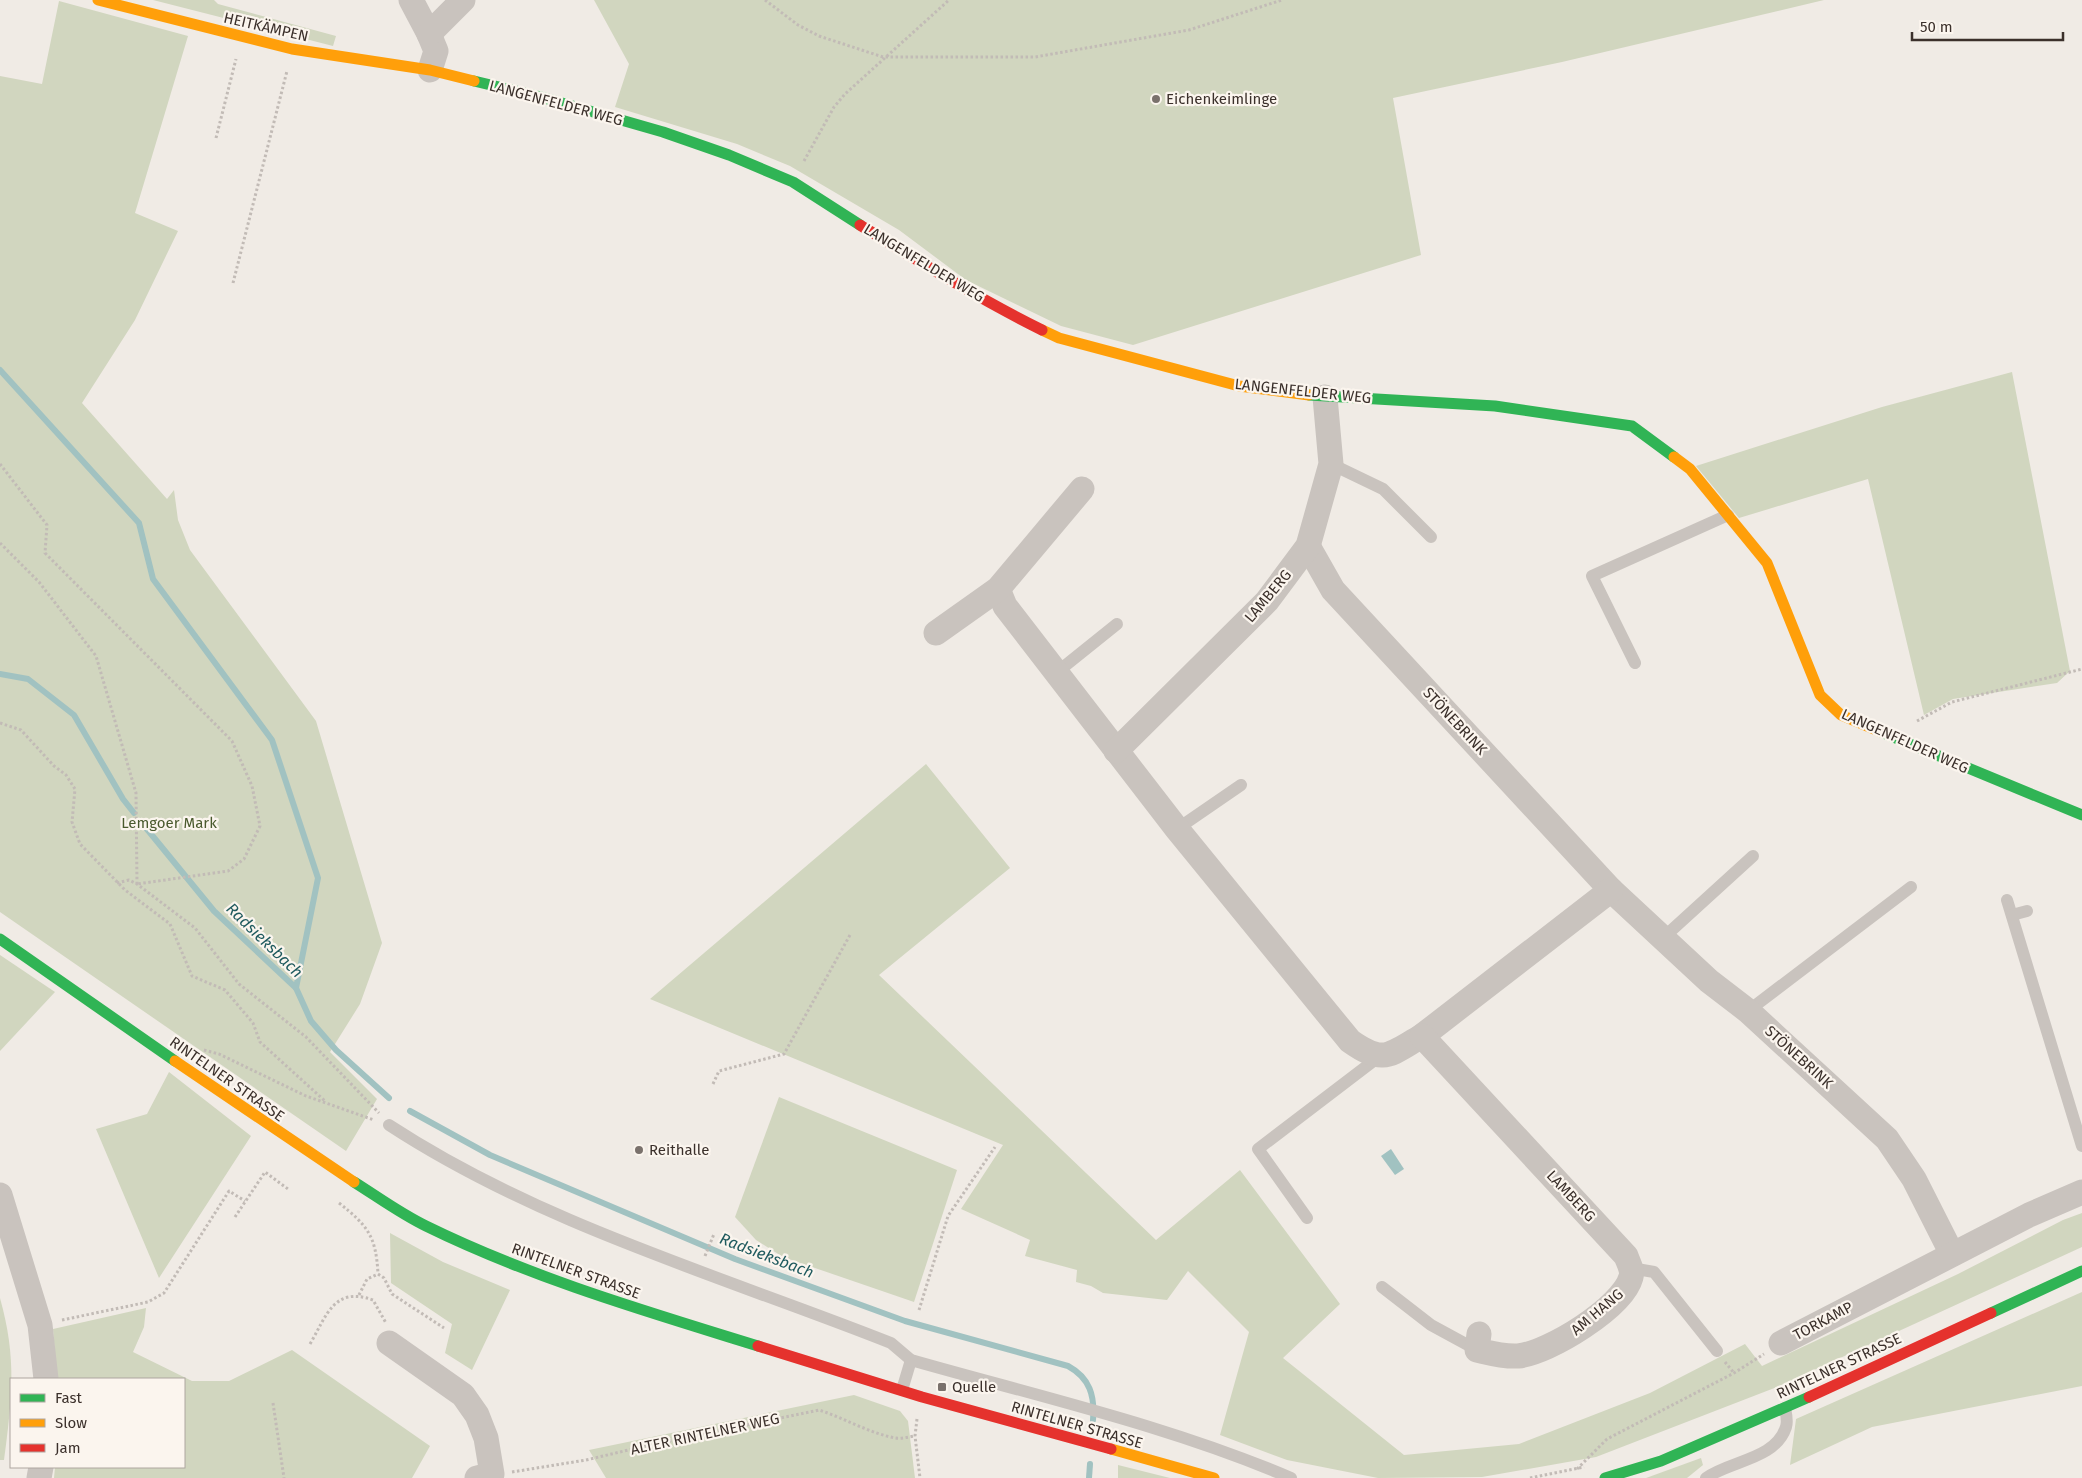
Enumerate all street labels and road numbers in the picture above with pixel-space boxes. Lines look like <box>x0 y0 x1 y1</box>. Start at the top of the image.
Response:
street label: HEITKÄMPEN <box>222 9 310 45</box>
street label: LANGENFELDER WEG <box>487 77 625 129</box>
street label: LANGENFELDER WEG <box>861 220 987 306</box>
street label: LANGENFELDER WEG <box>1234 375 1372 407</box>
street label: LAMBERG <box>1241 566 1295 626</box>
street label: STÖNEBRINK <box>1419 684 1491 758</box>
street label: LANGENFELDER WEG <box>1839 705 1971 777</box>
street label: STÖNEBRINK <box>1761 1022 1837 1092</box>
street label: RINTELNER STRASSE <box>166 1033 288 1125</box>
street label: LAMBERG <box>1543 1167 1599 1225</box>
street label: RINTELNER STRASSE <box>509 1239 643 1303</box>
street label: AM HANG <box>1567 1285 1627 1339</box>
street label: TORKAMP <box>1790 1298 1856 1344</box>
street label: RINTELNER STRASSE <box>1774 1329 1904 1403</box>
street label: RINTELNER STRASSE <box>1009 1398 1145 1452</box>
street label: ALTER RINTELNER WEG <box>629 1409 781 1459</box>

